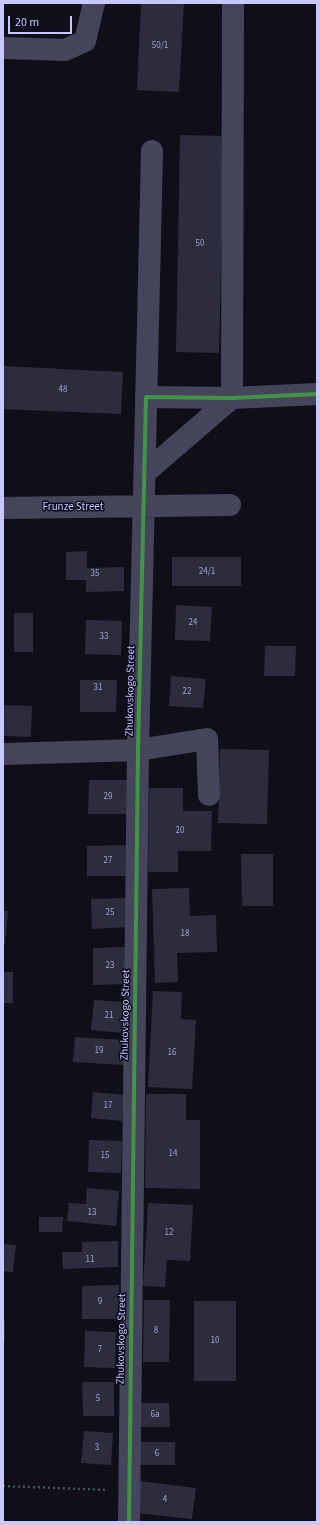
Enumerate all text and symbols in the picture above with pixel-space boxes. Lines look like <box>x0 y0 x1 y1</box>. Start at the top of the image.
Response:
scale bar <box>10 8 74 34</box>
text: 20 m <box>15 14 39 31</box>
house number: 50/1 <box>152 41 168 51</box>
house number: 50 <box>196 239 204 249</box>
house number: 48 <box>59 385 67 395</box>
street label: Frunze Street <box>43 501 103 515</box>
house number: 24/1 <box>199 567 215 577</box>
house number: 35 <box>91 569 99 579</box>
house number: 24 <box>189 618 197 628</box>
house number: 33 <box>100 632 108 642</box>
street label: Zhukovskogo Street <box>124 645 138 737</box>
house number: 31 <box>94 683 102 693</box>
house number: 22 <box>183 687 191 697</box>
house number: 29 <box>104 792 112 802</box>
house number: 20 <box>176 826 184 836</box>
house number: 27 <box>104 856 112 866</box>
house number: 25 <box>106 908 114 918</box>
house number: 18 <box>181 929 189 939</box>
house number: 23 <box>106 961 114 971</box>
street label: Zhukovskogo Street <box>119 969 133 1061</box>
house number: 21 <box>105 1011 113 1021</box>
house number: 19 <box>95 1046 103 1056</box>
house number: 16 <box>168 1048 176 1058</box>
house number: 17 <box>104 1101 112 1111</box>
house number: 14 <box>169 1149 177 1159</box>
house number: 15 <box>101 1151 109 1161</box>
house number: 13 <box>88 1208 96 1218</box>
house number: 12 <box>165 1228 173 1238</box>
house number: 11 <box>86 1255 94 1265</box>
street label: Zhukovskogo Street <box>115 1293 129 1385</box>
house number: 9 <box>98 1297 102 1307</box>
house number: 8 <box>154 1326 158 1336</box>
house number: 10 <box>211 1336 219 1346</box>
house number: 7 <box>98 1345 102 1355</box>
house number: 5 <box>96 1394 100 1404</box>
house number: 6а <box>150 1410 160 1420</box>
house number: 3 <box>95 1443 99 1453</box>
house number: 6 <box>155 1449 159 1459</box>
house number: 4 <box>163 1495 167 1505</box>

